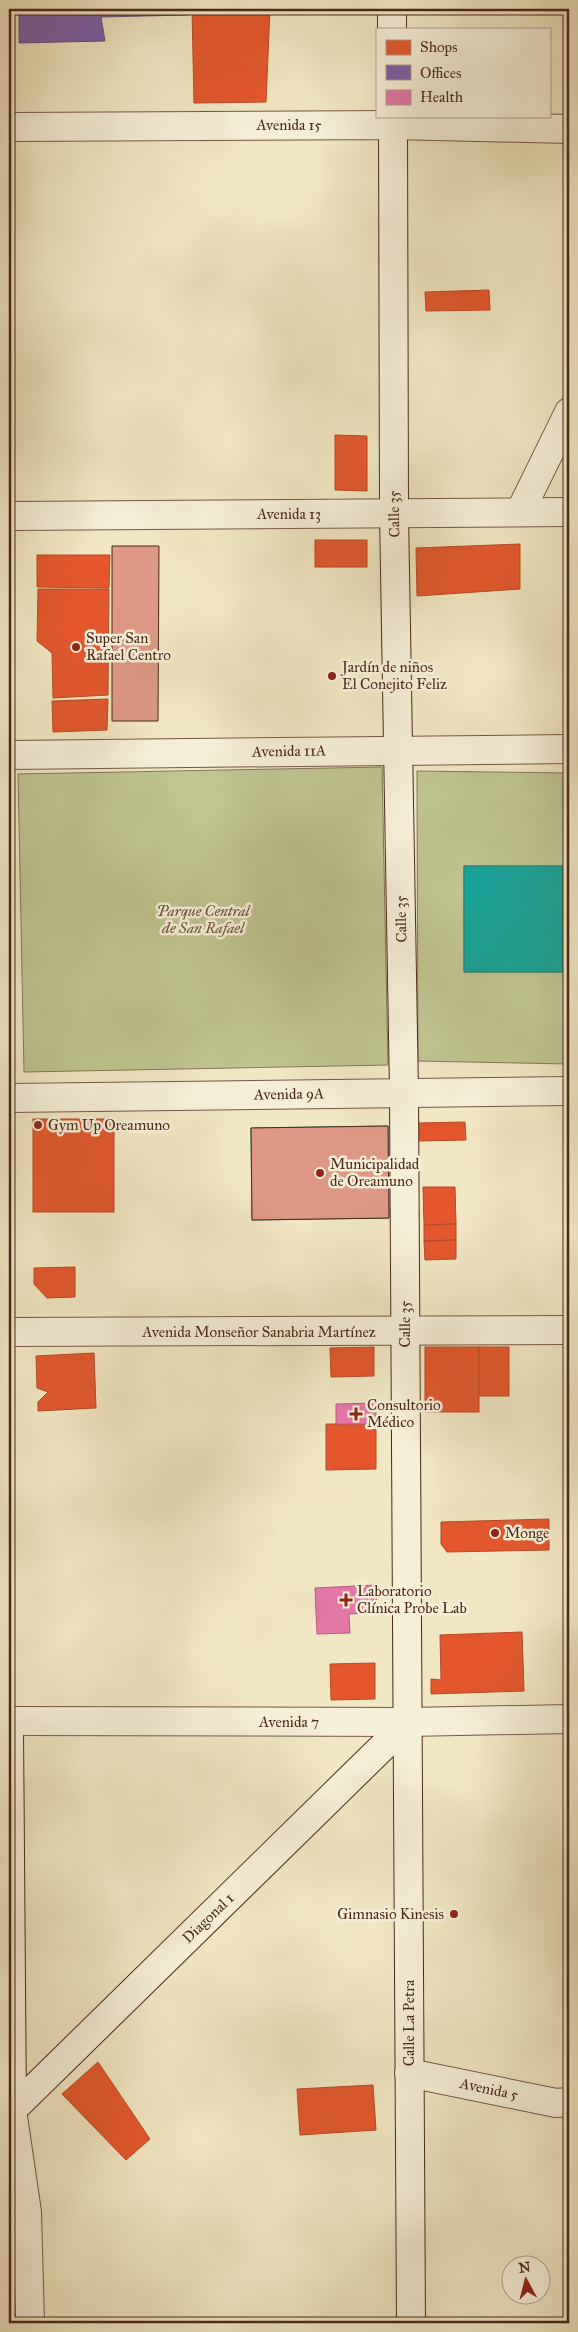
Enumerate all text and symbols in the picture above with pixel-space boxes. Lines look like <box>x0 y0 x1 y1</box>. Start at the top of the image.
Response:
legend <box>376 28 550 118</box>
text: Shops <box>420 38 458 56</box>
text: Offices <box>420 64 461 82</box>
text: Health <box>420 88 464 106</box>
street label: Avenida 15 <box>256 116 321 134</box>
street label: Calle 35 <box>385 490 403 538</box>
street label: Avenida 13 <box>256 505 321 523</box>
place label: Super San Rafael Centro <box>86 629 171 664</box>
marker: Super San Rafael Centro <box>70 641 82 653</box>
place label: Jardín de niños El Conejito Feliz <box>340 658 447 693</box>
marker: Jardín de niños El Conejito Feliz <box>326 670 338 682</box>
street label: Avenida 11A <box>251 741 326 761</box>
street label: Calle 35 <box>392 895 410 943</box>
park label: Parque Central de San Rafael <box>157 902 251 937</box>
street label: Avenida 9A <box>253 1084 324 1104</box>
place label: Gym Up Oreamuno <box>48 1116 170 1134</box>
marker: Gym Up Oreamuno <box>32 1119 44 1131</box>
place label: Municipalidad de Oreamuno <box>330 1155 420 1190</box>
marker: Municipalidad de Oreamuno <box>314 1167 326 1179</box>
street label: Calle 35 <box>396 1300 414 1348</box>
street label: Avenida Monseñor Sanabria Martínez <box>141 1323 376 1341</box>
place label: Consultorio Médico <box>367 1396 441 1431</box>
marker: Consultorio Médico <box>349 1407 363 1421</box>
place label: Monge <box>505 1524 549 1542</box>
marker: Monge <box>489 1527 501 1539</box>
place label: Laboratorio Clínica Probe Lab <box>357 1582 467 1617</box>
marker: Laboratorio Clínica Probe Lab <box>339 1593 353 1607</box>
street label: Avenida 7 <box>258 1713 319 1731</box>
street label: Diagonal 1 <box>178 1889 238 1947</box>
place label: Gimnasio Kinesis <box>337 1905 444 1923</box>
marker: Gimnasio Kinesis <box>448 1908 460 1920</box>
street label: Calle La Petra <box>400 1979 418 2066</box>
street label: Avenida 5 <box>457 2074 520 2104</box>
north arrow <box>500 2254 550 2304</box>
text: N <box>518 2258 532 2277</box>

